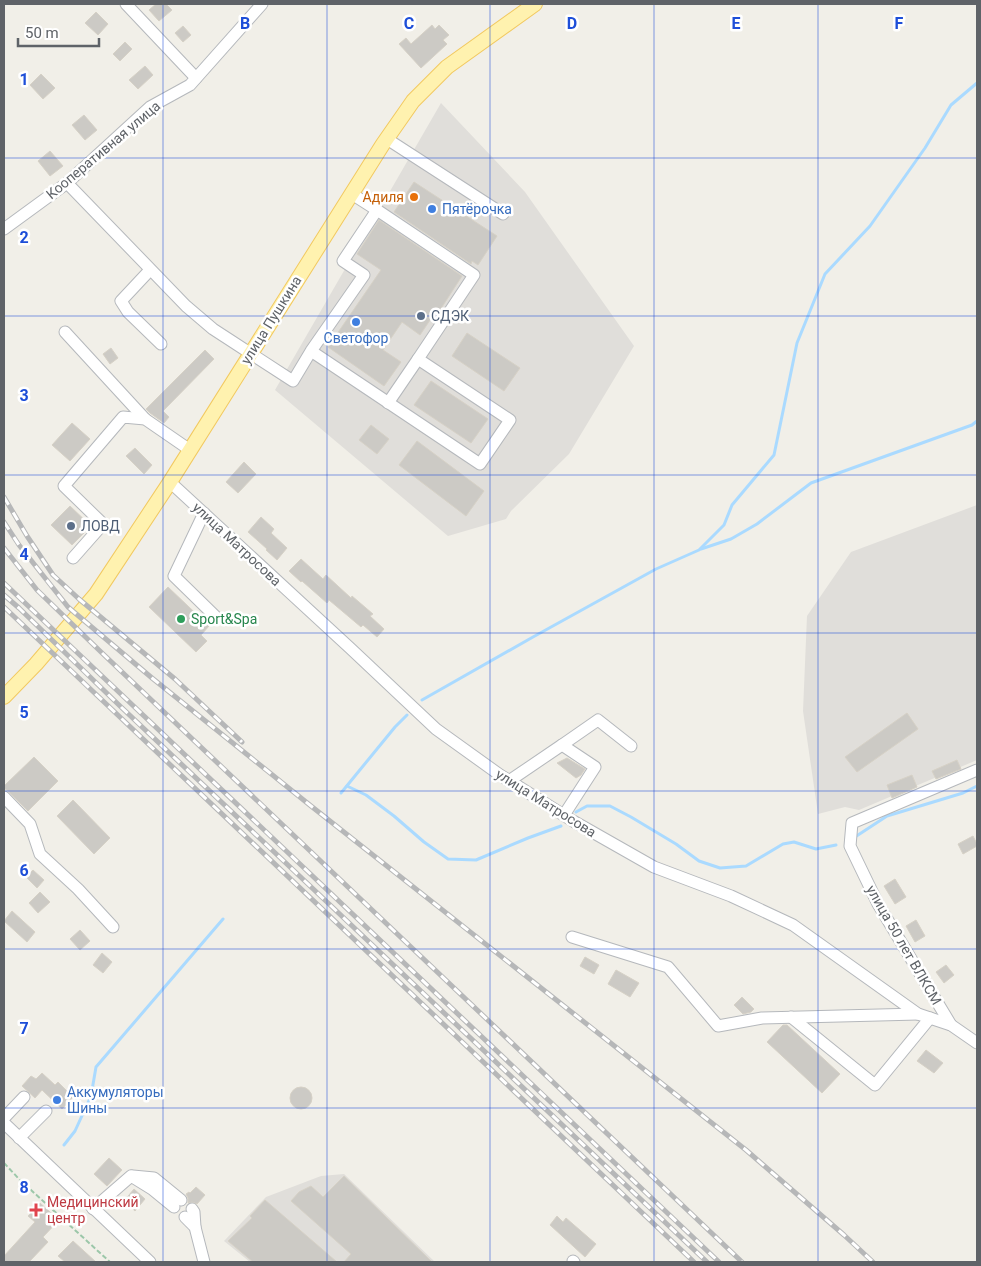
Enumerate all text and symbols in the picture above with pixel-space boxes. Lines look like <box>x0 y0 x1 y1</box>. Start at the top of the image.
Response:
text: B <box>240 14 250 33</box>
text: C <box>404 14 414 33</box>
text: D <box>567 14 577 33</box>
text: E <box>732 14 741 33</box>
text: F <box>895 14 904 33</box>
scale bar <box>18 15 99 47</box>
text: 50 m <box>25 24 59 42</box>
text: 1 <box>19 70 29 89</box>
street label: Кооперативная улица <box>43 98 163 202</box>
place label: Адиля <box>363 189 404 205</box>
marker: Адиля <box>408 191 420 203</box>
place label: Пятёрочка <box>442 201 512 217</box>
marker: Пятёрочка <box>426 203 438 215</box>
text: 2 <box>19 228 29 247</box>
street label: улица Пушкина <box>237 273 305 367</box>
place label: СДЭК <box>431 308 469 324</box>
marker: СДЭК <box>415 310 427 322</box>
marker: Светофор <box>350 316 362 328</box>
place label: Светофор <box>324 330 389 346</box>
text: 3 <box>19 386 29 405</box>
street label: улица Матросова <box>189 499 285 589</box>
place label: ЛОВД <box>81 518 120 534</box>
marker: ЛОВД <box>65 520 77 532</box>
text: 4 <box>19 545 29 564</box>
place label: Sport&Spa <box>191 611 257 627</box>
marker: Sport&Spa <box>175 613 187 625</box>
text: 5 <box>19 703 29 722</box>
street label: улица Матросова <box>493 766 599 840</box>
text: 6 <box>19 861 29 880</box>
street label: улица 50 лет ВЛКСМ <box>863 882 945 1008</box>
text: 7 <box>19 1019 29 1038</box>
place label: Аккумуляторы Шины <box>67 1084 164 1116</box>
marker: Аккумуляторы Шины <box>51 1094 63 1106</box>
text: 8 <box>19 1178 29 1197</box>
place label: Медицинский центр <box>47 1194 139 1226</box>
marker: Медицинский центр <box>29 1203 43 1217</box>

